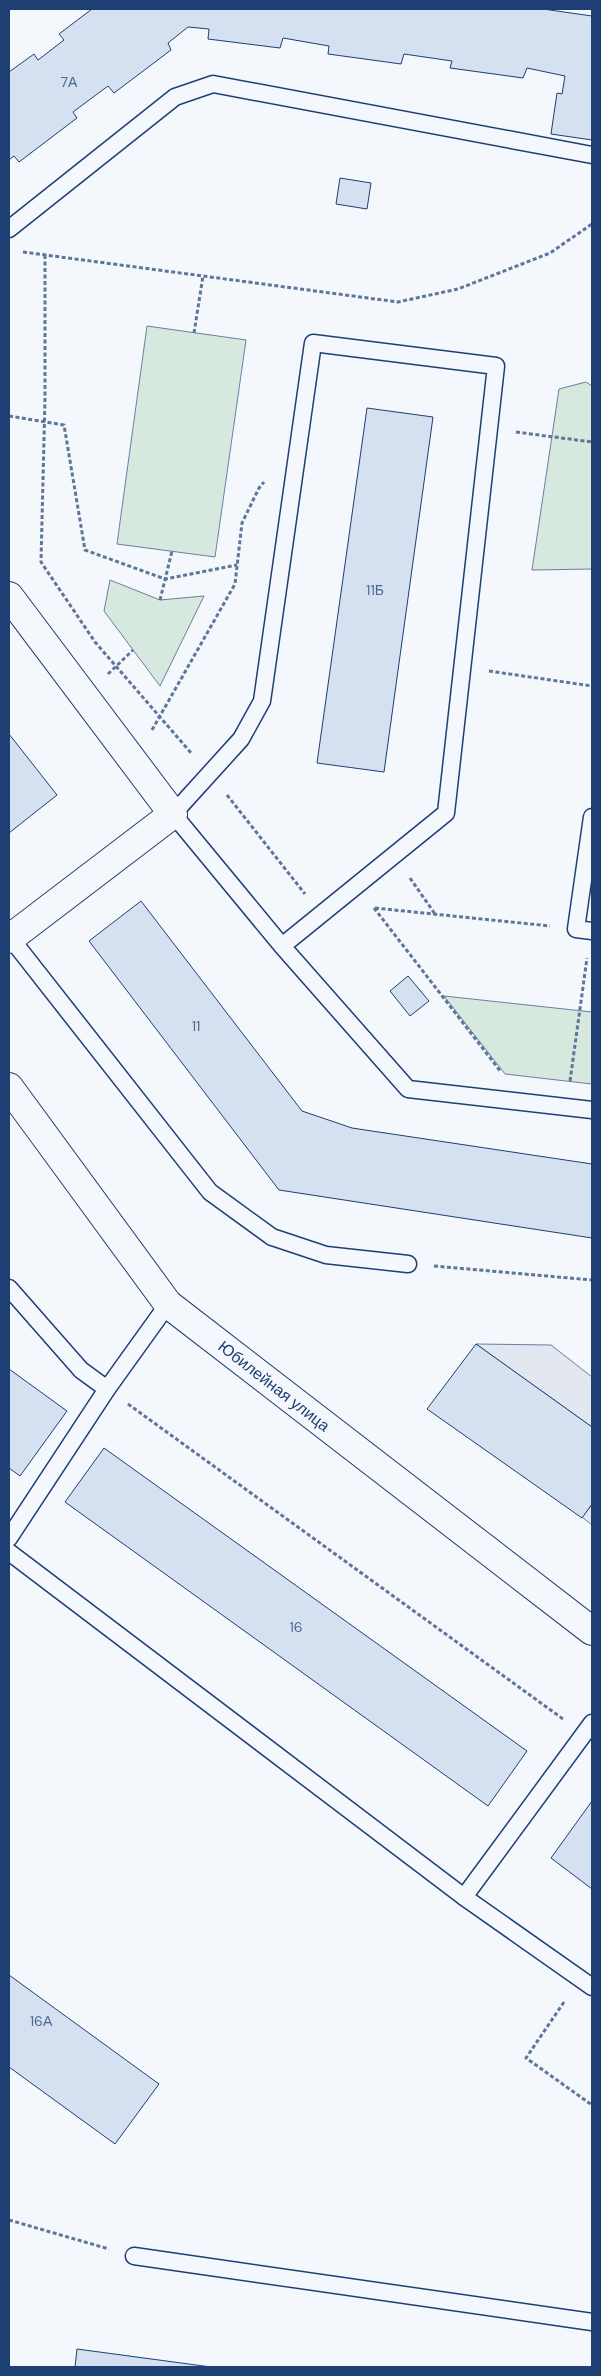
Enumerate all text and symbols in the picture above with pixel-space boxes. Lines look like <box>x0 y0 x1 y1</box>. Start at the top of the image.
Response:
house number: 7А <box>61 73 78 91</box>
house number: 11Б <box>366 581 384 599</box>
house number: 11 <box>192 1017 200 1035</box>
street label: Юбилейная улица <box>214 1336 334 1436</box>
house number: 16 <box>289 1618 303 1636</box>
house number: 16А <box>30 2012 53 2030</box>

